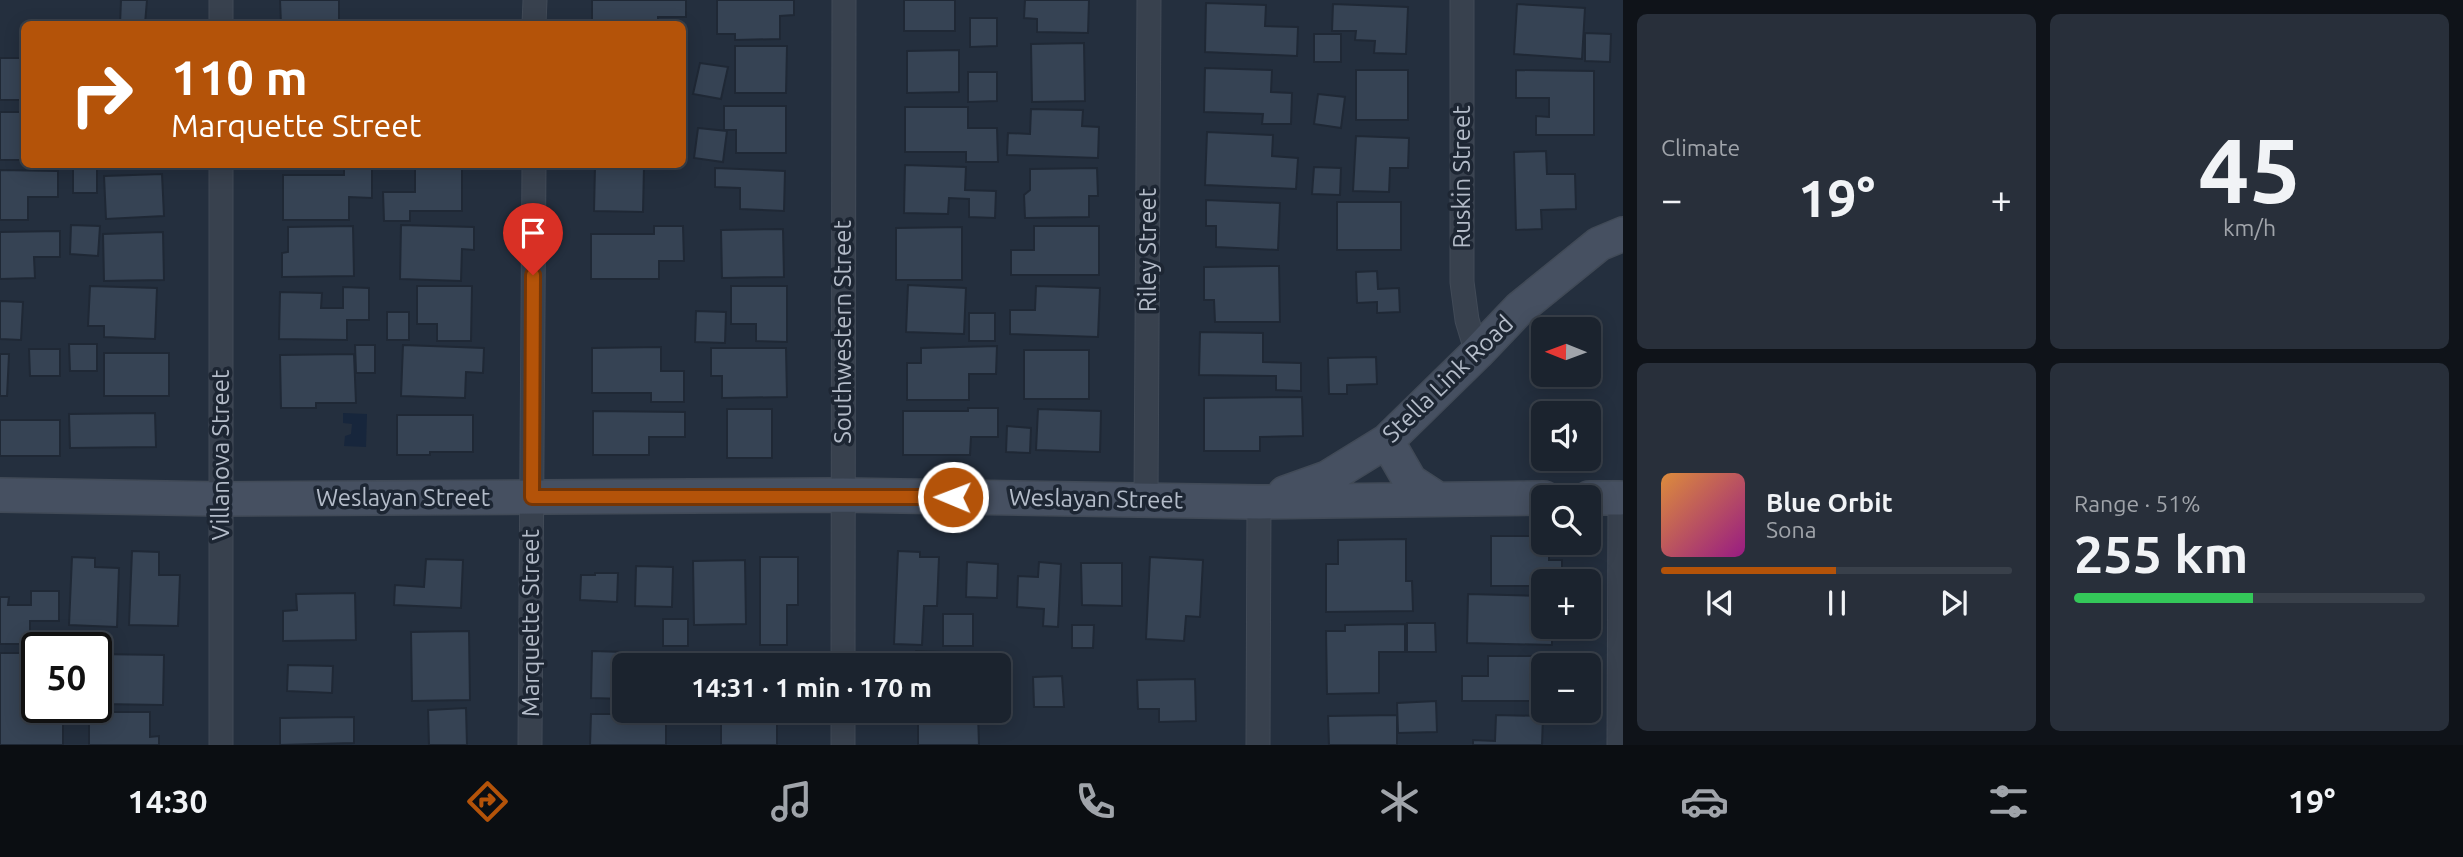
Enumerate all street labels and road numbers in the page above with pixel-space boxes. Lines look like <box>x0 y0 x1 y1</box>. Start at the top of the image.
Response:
street label: Ruskin Street <box>1448 105 1475 249</box>
street label: Riley Street <box>1134 187 1161 312</box>
street label: Southwestern Street <box>829 220 856 444</box>
street label: Stella Link Road <box>1377 310 1518 448</box>
street label: Villanova Street <box>207 369 234 541</box>
street label: Weslayan Street <box>1009 483 1184 514</box>
street label: Weslayan Street <box>316 484 491 511</box>
street label: Marquette Street <box>517 529 544 717</box>

